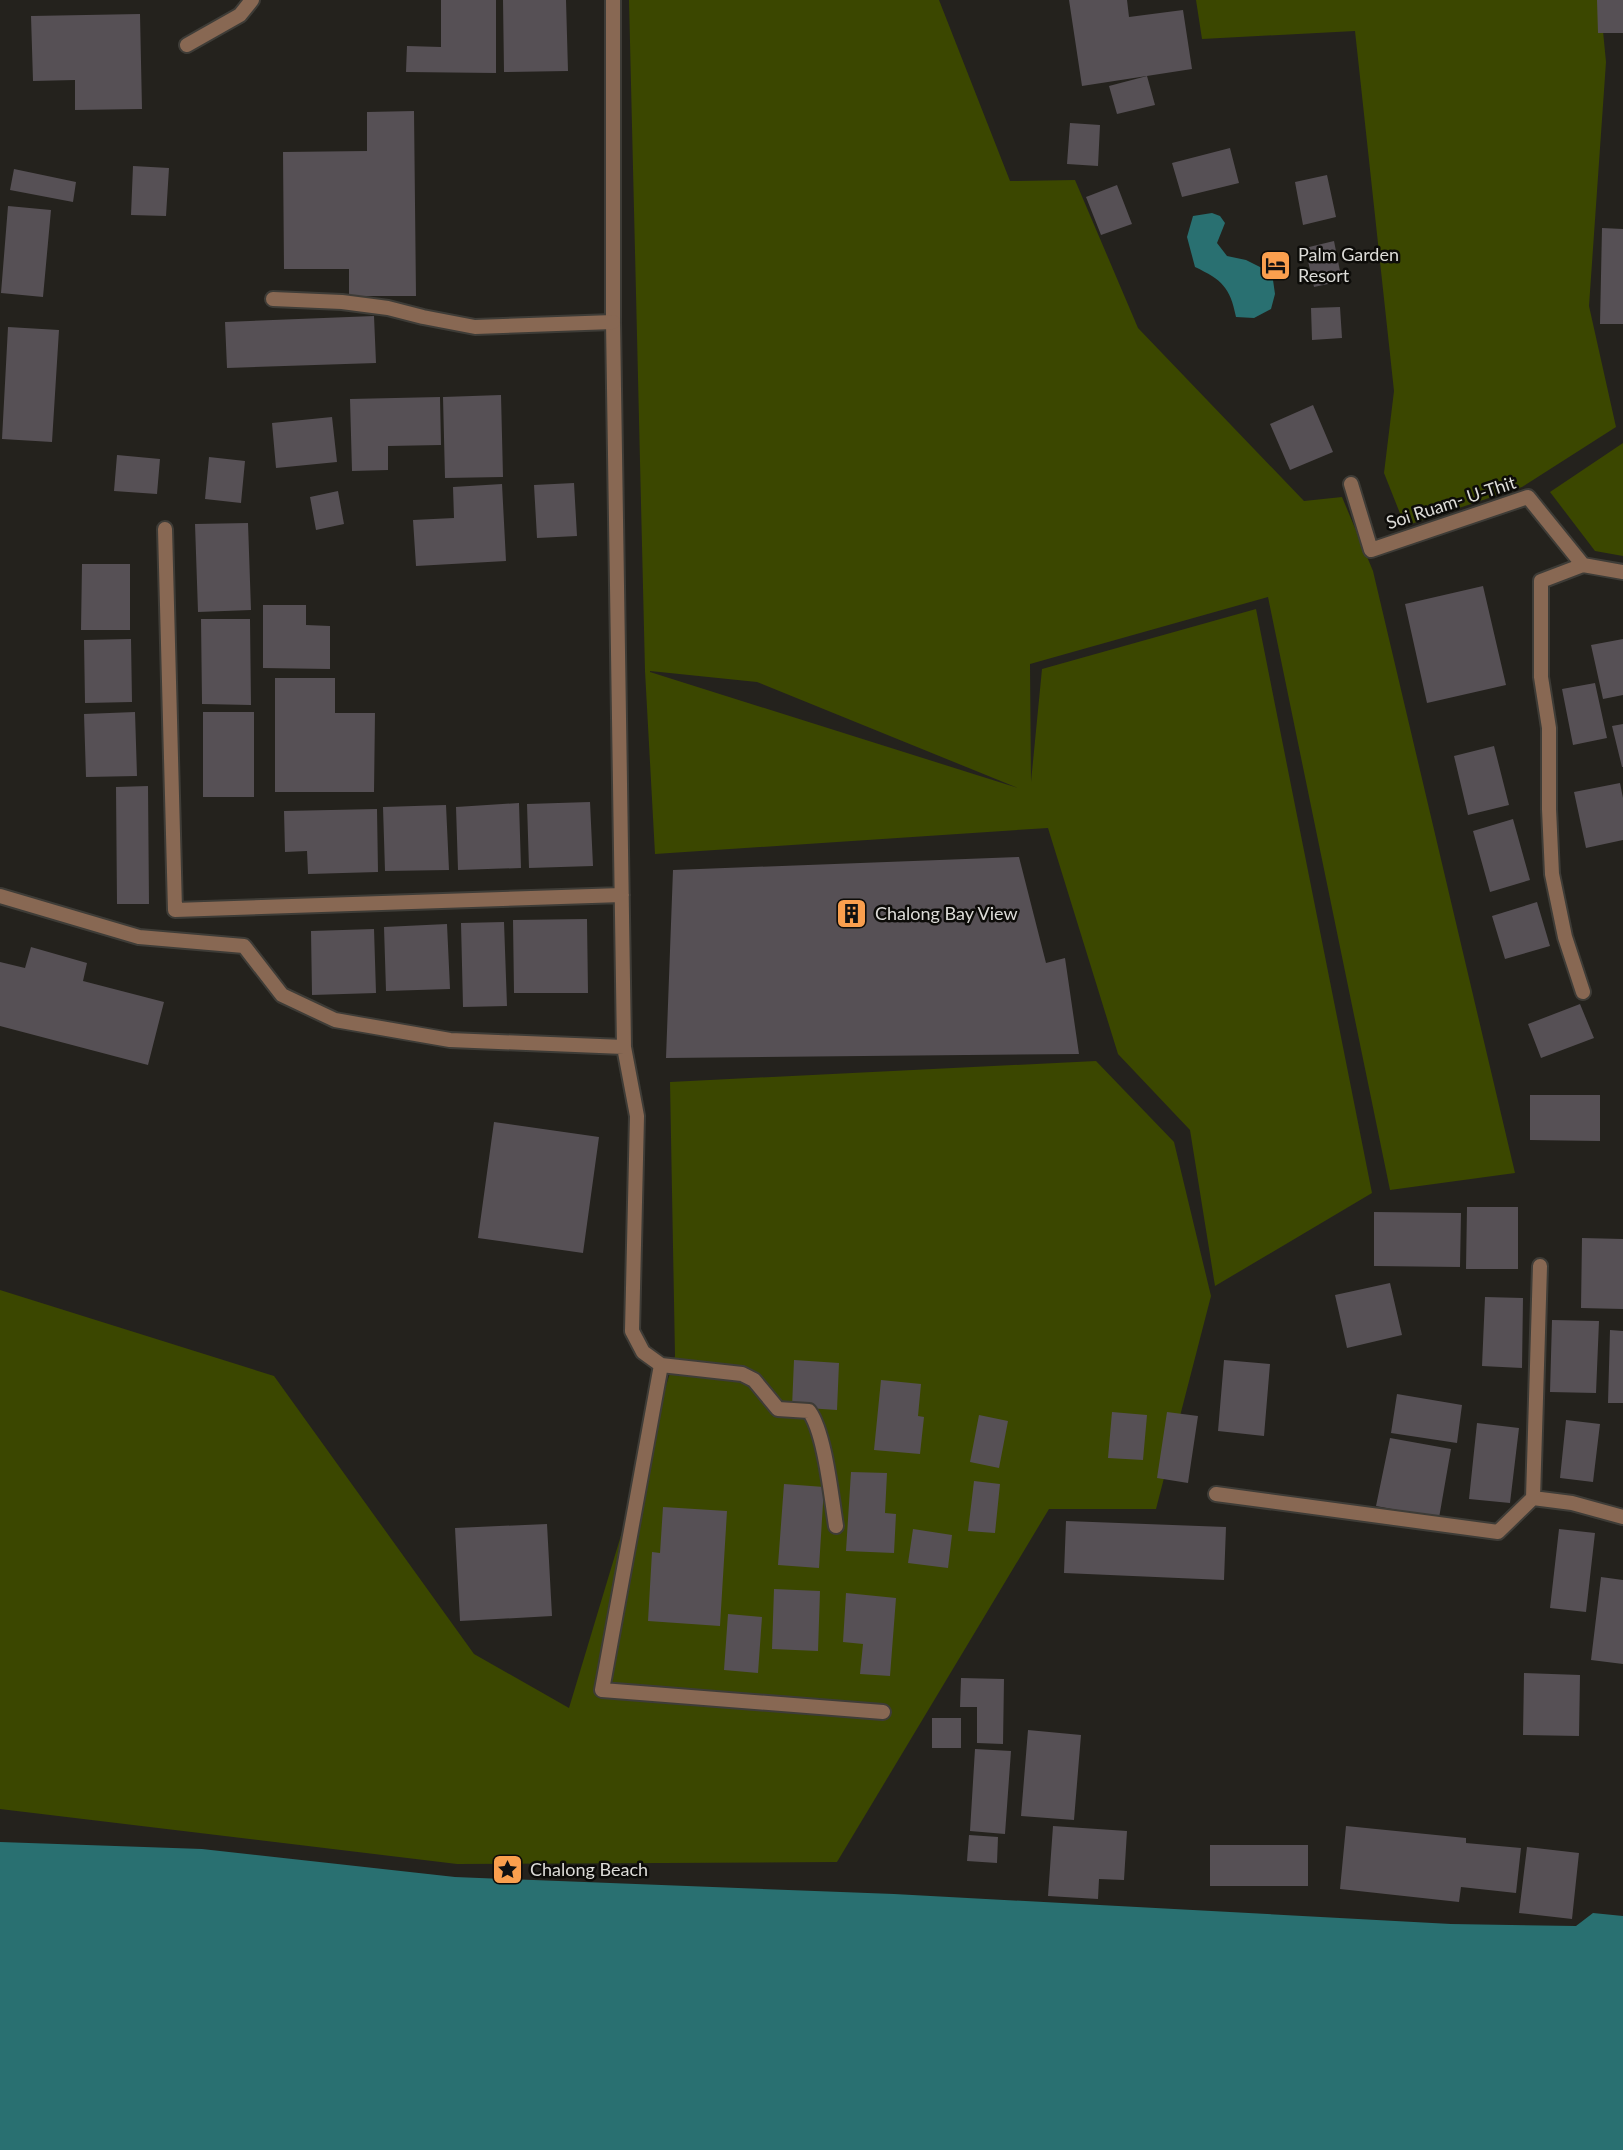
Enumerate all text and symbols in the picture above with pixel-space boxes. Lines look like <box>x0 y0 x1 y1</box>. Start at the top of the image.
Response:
place label: Palm Garden Resort <box>1298 243 1399 286</box>
hotel icon: Palm Garden Resort <box>1258 248 1292 282</box>
street label: Soi Ruam- U-Thit <box>1383 471 1519 533</box>
building icon: Chalong Bay View <box>835 897 869 931</box>
place label: Chalong Bay View <box>875 902 1018 924</box>
place icon: Chalong Beach <box>490 1853 524 1887</box>
place label: Chalong Beach <box>530 1858 648 1880</box>

